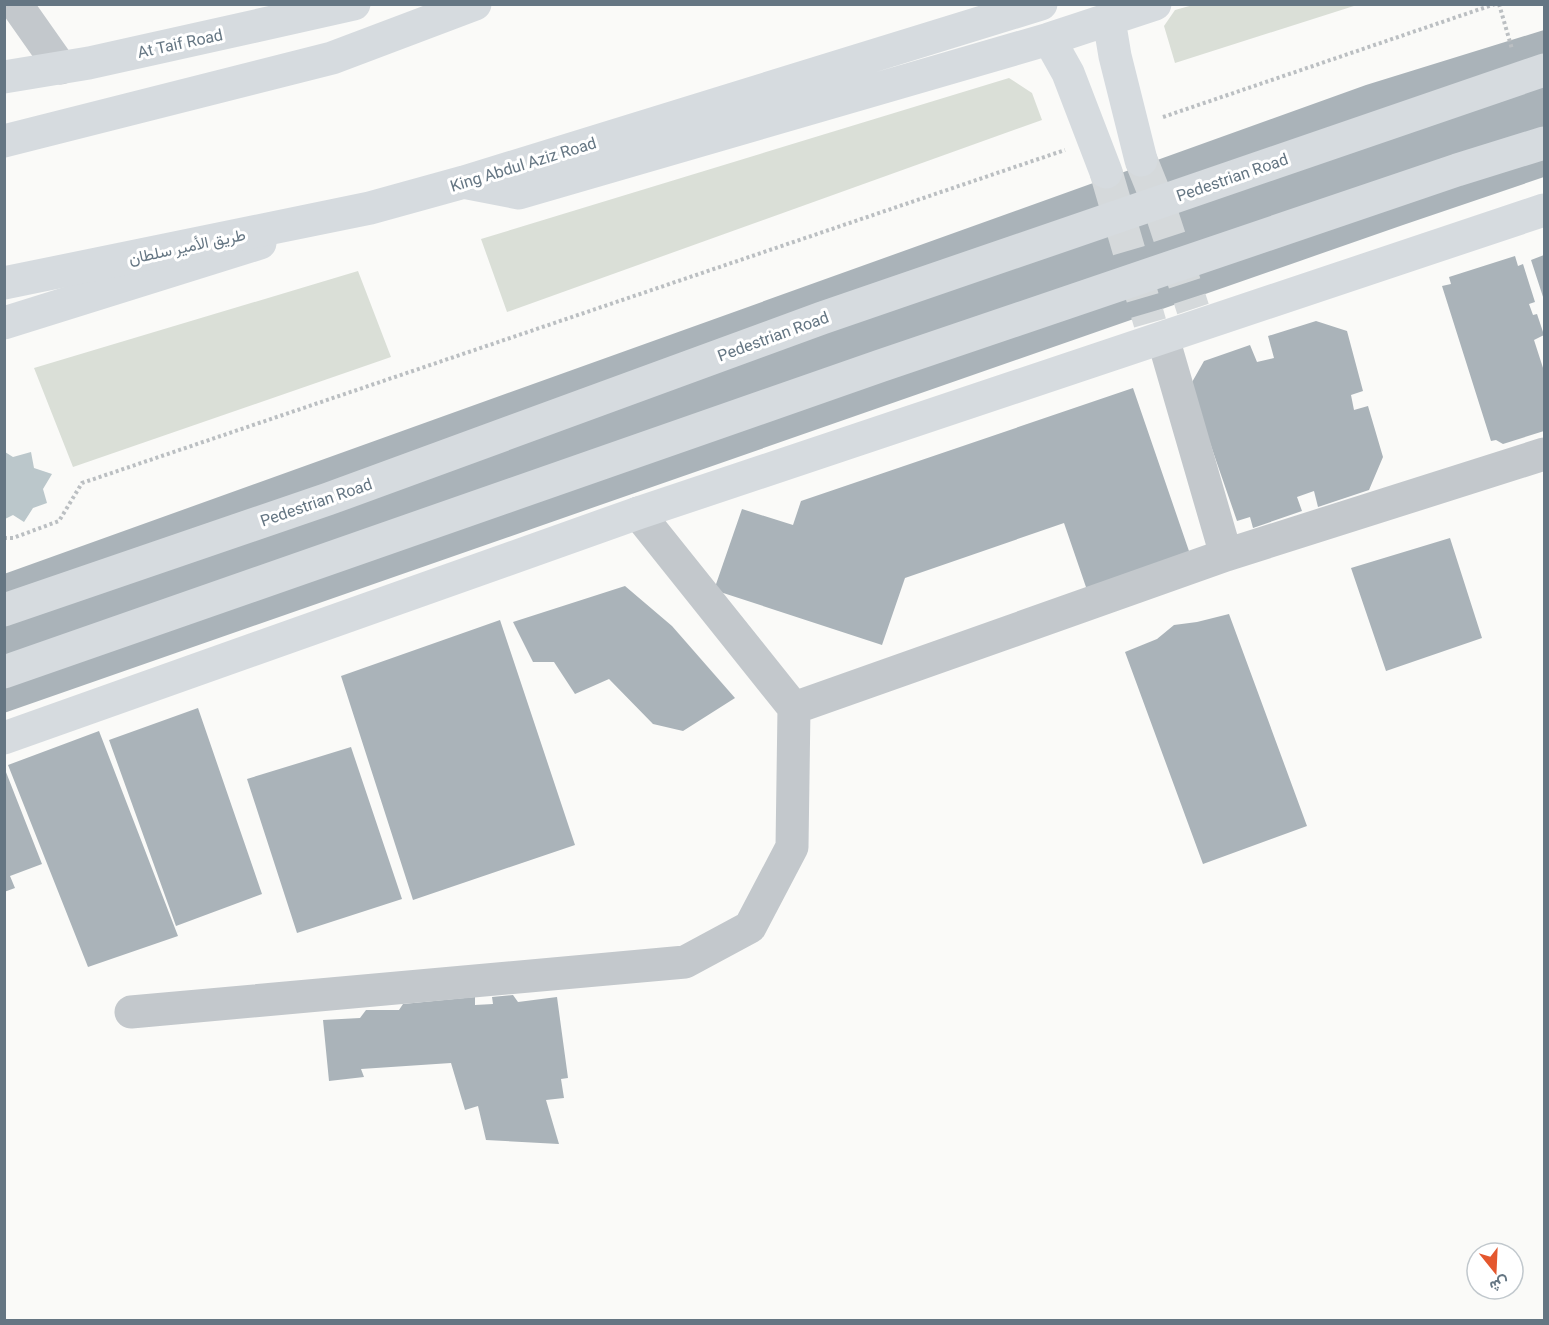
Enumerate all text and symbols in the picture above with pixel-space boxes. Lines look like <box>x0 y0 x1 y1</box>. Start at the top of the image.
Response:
street label: At Taif Road <box>136 25 224 62</box>
street label: King Abdul Aziz Road <box>448 133 599 196</box>
street label: Pedestrian Road <box>1174 149 1291 206</box>
street label: طريق الأمير سلطان <box>127 225 248 269</box>
street label: Pedestrian Road <box>715 308 831 365</box>
street label: Pedestrian Road <box>258 474 375 531</box>
north arrow <box>1465 1241 1525 1301</box>
text: ش <box>1487 1273 1512 1297</box>

